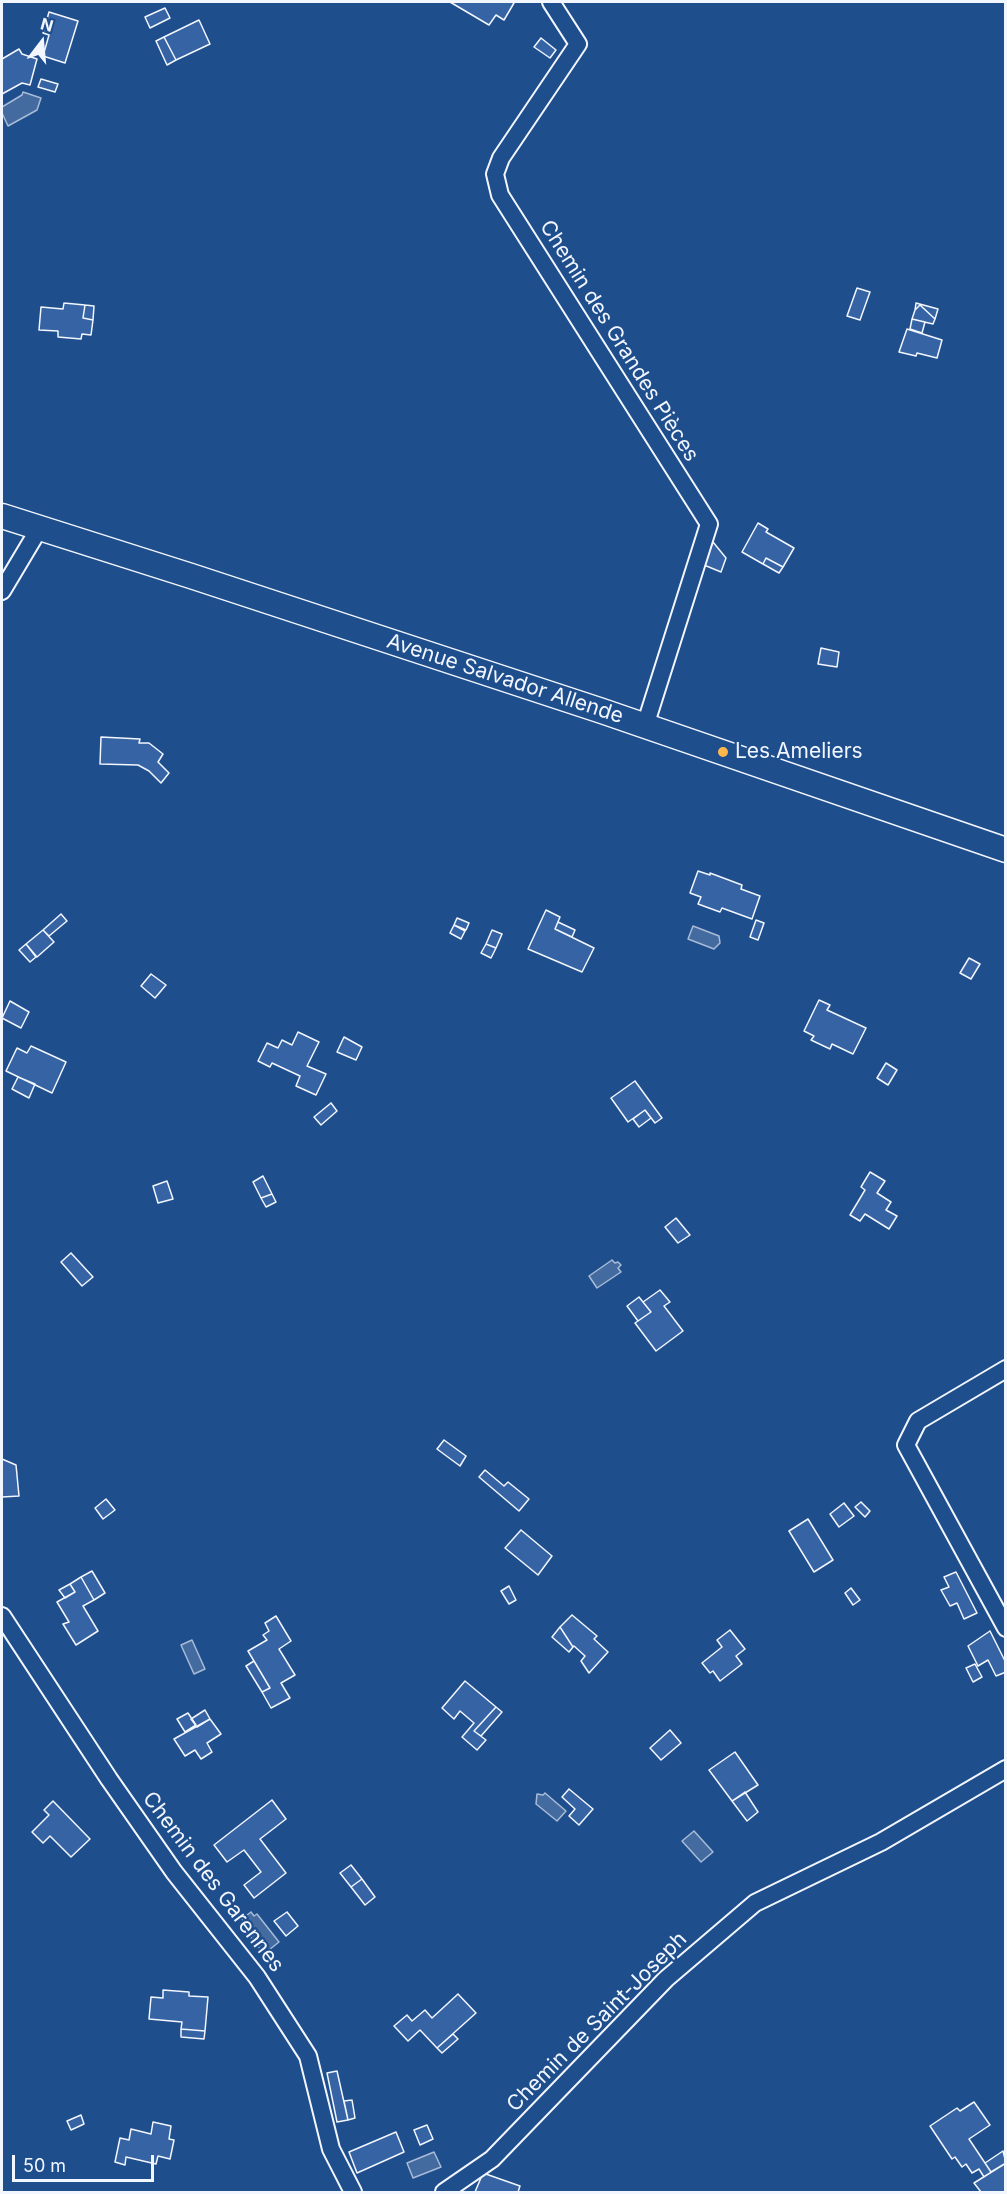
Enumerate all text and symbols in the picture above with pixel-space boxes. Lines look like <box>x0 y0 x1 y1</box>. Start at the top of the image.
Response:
north arrow <box>12 12 72 72</box>
text: N <box>38 13 56 36</box>
street label: Chemin des Grandes Pièces <box>534 216 704 466</box>
street label: Avenue Salvador Allende <box>384 629 626 729</box>
place label: Les Ameliers <box>735 739 863 765</box>
marker: Les Ameliers <box>716 745 730 759</box>
street label: Chemin des Garennes <box>137 1787 289 1977</box>
street label: Chemin de Saint-Joseph <box>502 1927 692 2117</box>
scale bar <box>15 2143 158 2181</box>
text: 50 m <box>23 2155 66 2176</box>

